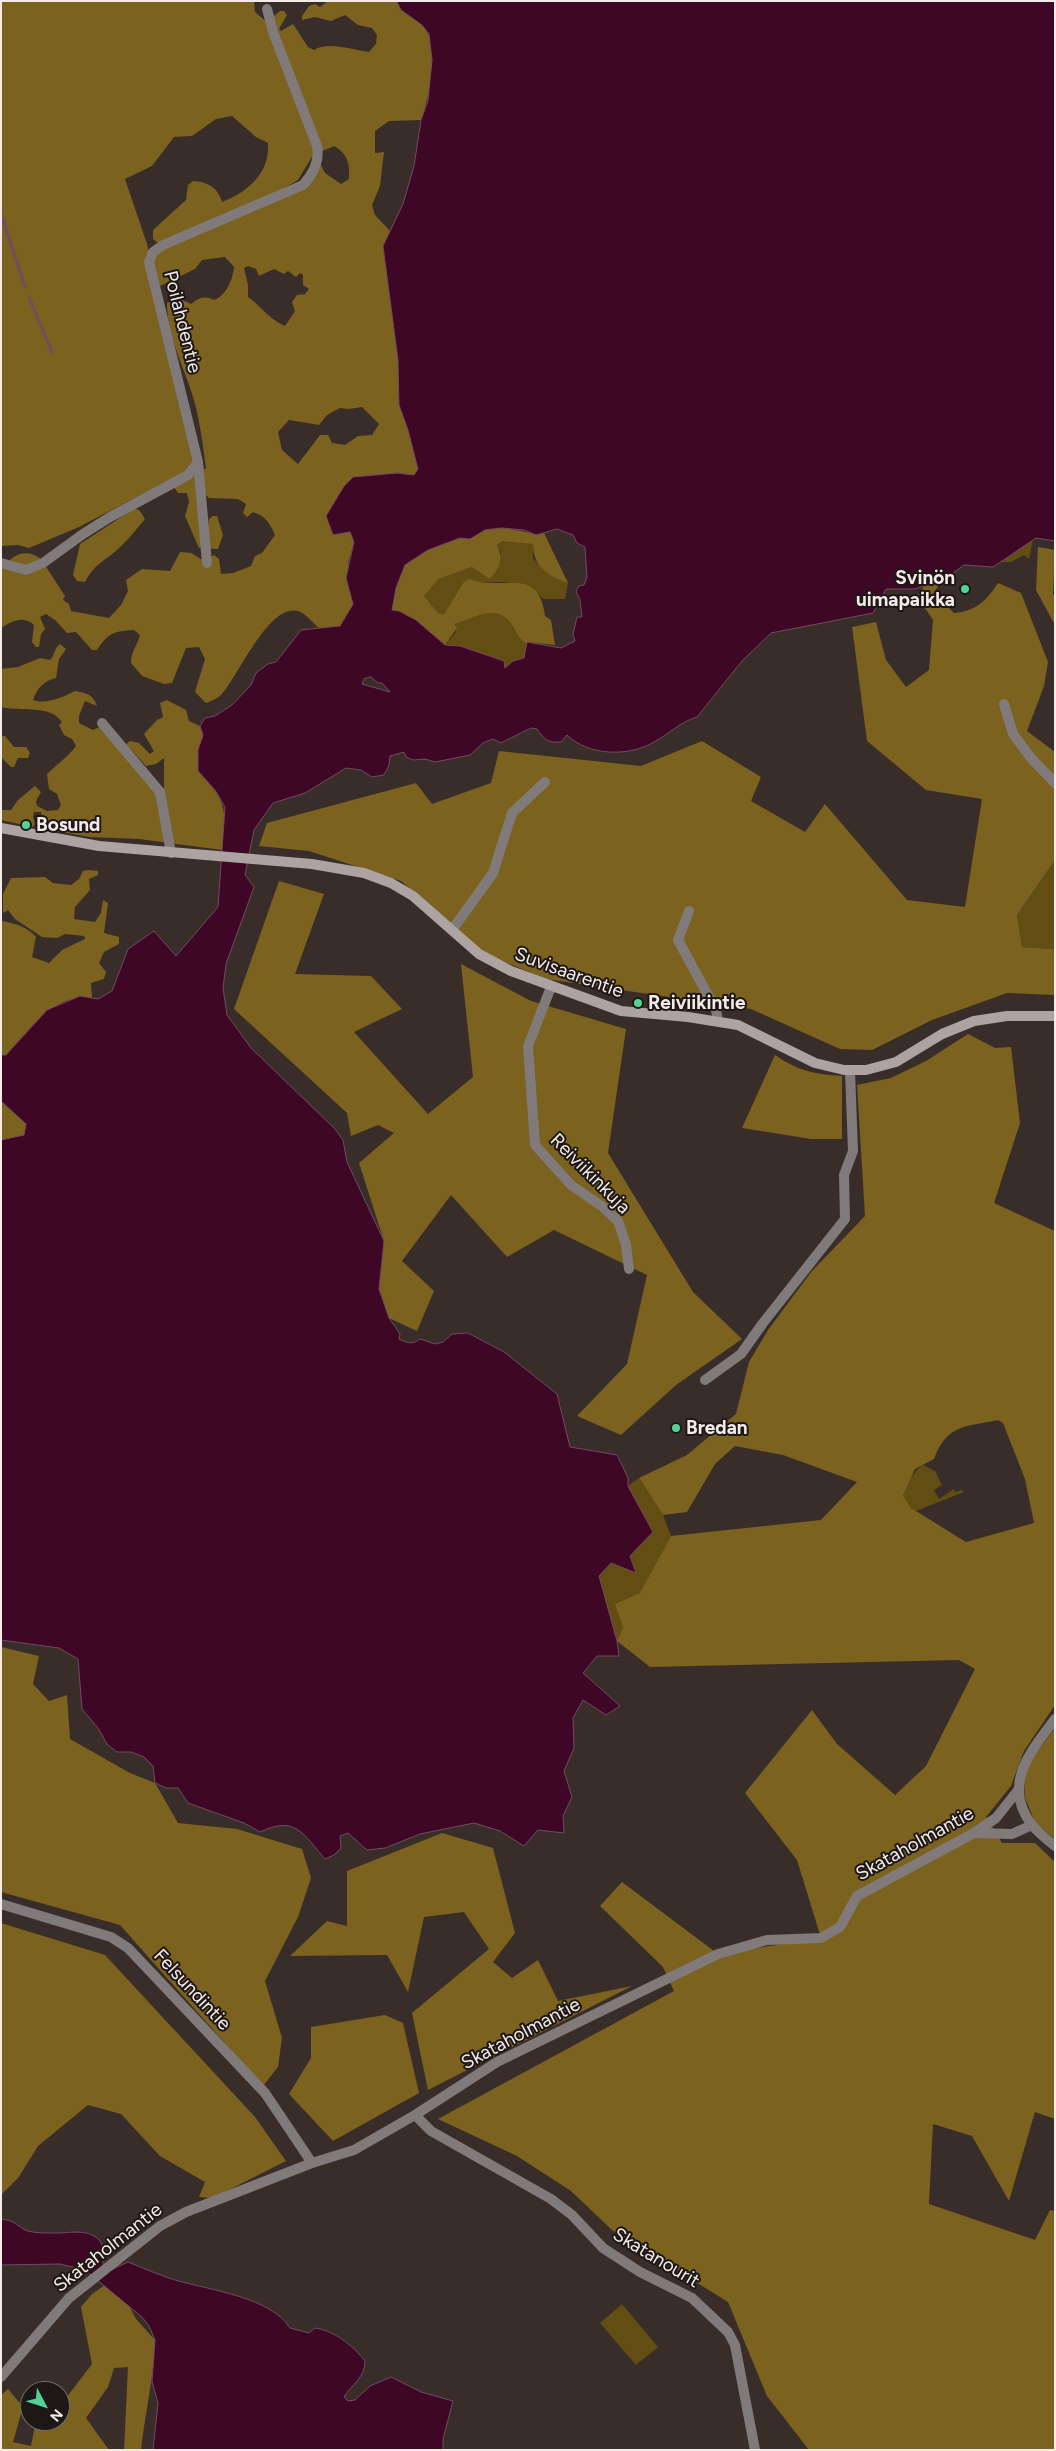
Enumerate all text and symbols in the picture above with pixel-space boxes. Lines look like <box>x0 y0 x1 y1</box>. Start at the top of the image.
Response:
street label: Poilahdentie <box>158 268 206 376</box>
place label: Svinön uimapaikka <box>856 567 955 611</box>
marker: Svinön uimapaikka <box>959 583 971 595</box>
place label: Bosund <box>36 814 100 836</box>
marker: Bosund <box>20 819 32 831</box>
street label: Suvisaarentie <box>511 943 627 1003</box>
place label: Reiviikintie <box>648 992 745 1014</box>
marker: Reiviikintie <box>632 997 644 1009</box>
street label: Reiviikinkuja <box>545 1129 635 1219</box>
place label: Bredan <box>686 1417 748 1439</box>
marker: Bredan <box>670 1422 682 1434</box>
street label: Skataholmantie <box>852 1802 978 1886</box>
street label: Felsundintie <box>149 1945 235 2035</box>
street label: Skataholmantie <box>458 1993 584 2075</box>
street label: Skataholmantie <box>49 2199 167 2297</box>
street label: Skatanourit <box>608 2223 704 2293</box>
north arrow <box>20 2381 70 2431</box>
text: N <box>46 2406 66 2425</box>

